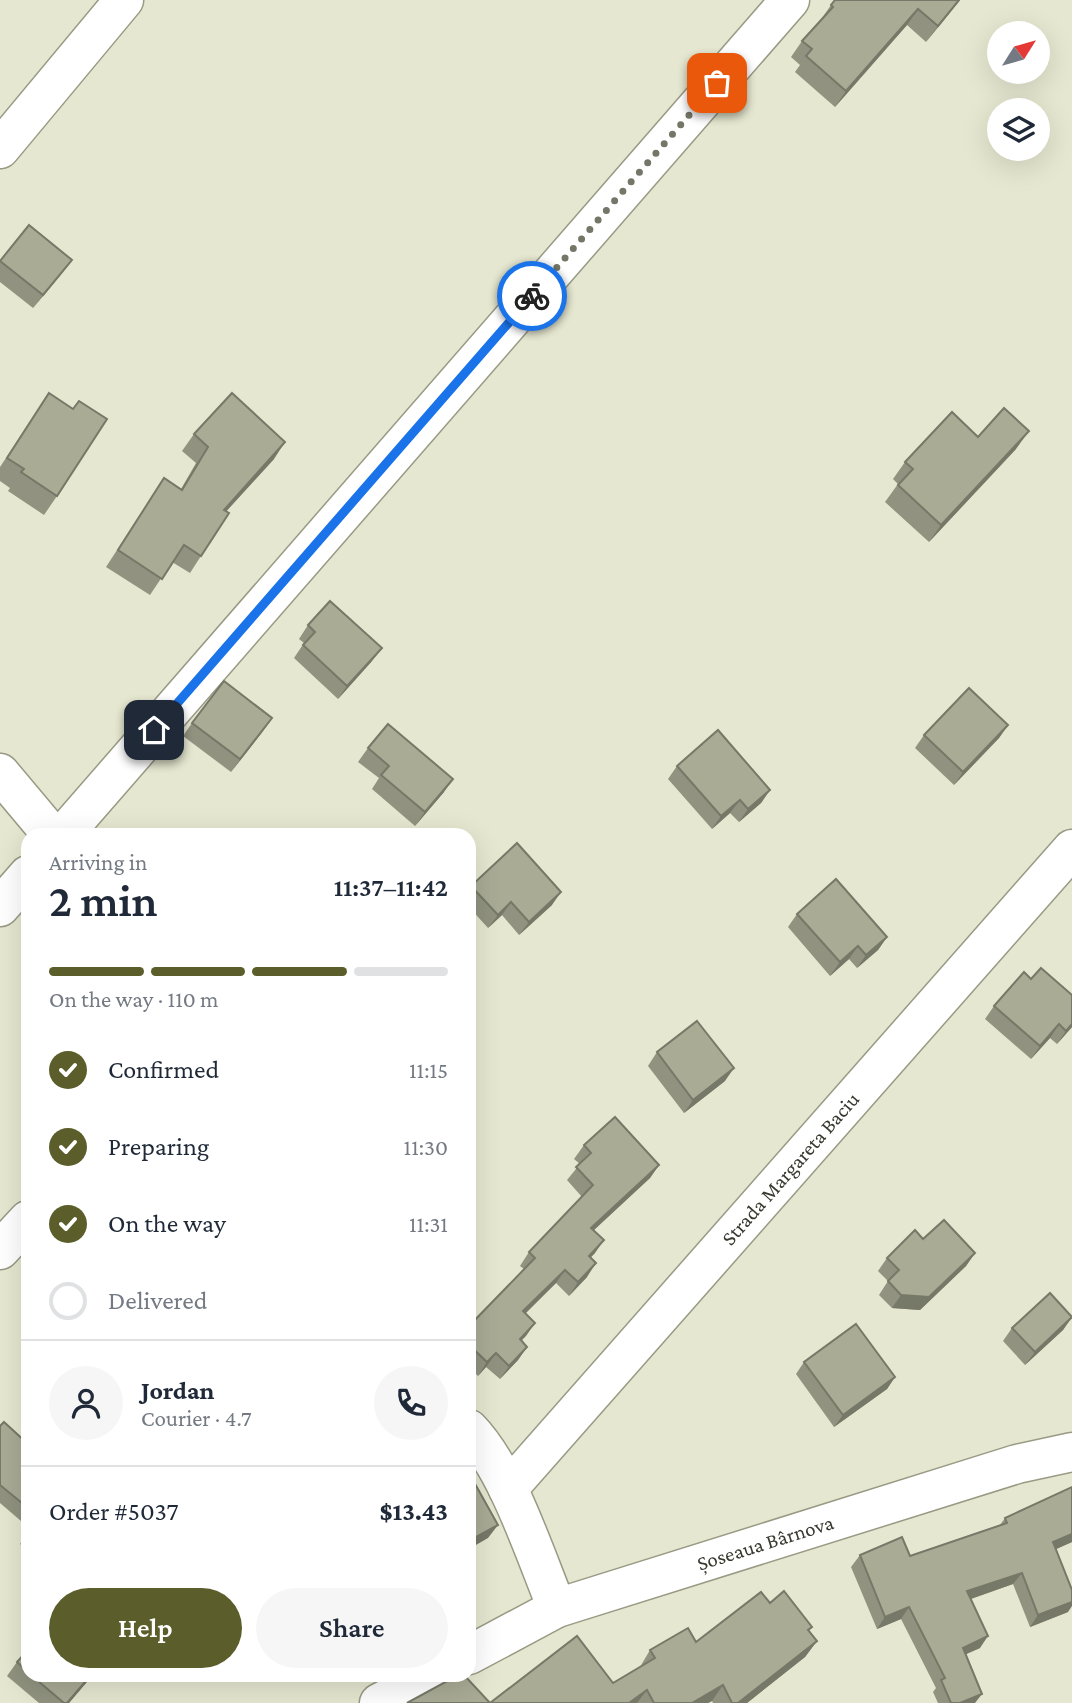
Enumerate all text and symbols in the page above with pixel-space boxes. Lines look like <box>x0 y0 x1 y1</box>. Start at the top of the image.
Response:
north arrow <box>987 21 1050 84</box>
map controls <box>987 21 1050 161</box>
pin <box>687 53 747 113</box>
icon: bag <box>698 64 736 102</box>
button: layers <box>987 98 1050 161</box>
courier <box>497 261 567 331</box>
icon: bike <box>513 277 551 315</box>
pin <box>124 700 184 760</box>
icon: home <box>135 711 173 749</box>
text: Arriving in <box>49 849 147 875</box>
text: 11:37–11:42 <box>334 873 448 902</box>
text: 2 min <box>49 875 157 926</box>
text: On the way · 110 m <box>49 986 219 1012</box>
icon: check <box>49 1051 87 1089</box>
text: Confirmed <box>108 1055 219 1084</box>
text: 11:15 <box>409 1057 448 1083</box>
street label: Strada Margareta Baciu <box>717 1087 864 1250</box>
icon: check <box>49 1128 87 1166</box>
text: Preparing <box>108 1132 209 1161</box>
text: 11:30 <box>404 1134 448 1160</box>
icon: check <box>49 1205 87 1243</box>
text: On the way <box>108 1209 226 1238</box>
text: 11:31 <box>409 1211 448 1237</box>
text: Delivered <box>108 1286 207 1315</box>
button: person <box>49 1366 123 1440</box>
button: phone <box>374 1366 448 1440</box>
text: Jordan <box>141 1376 215 1405</box>
text: Courier · 4.7 <box>141 1405 252 1431</box>
text: Order #5037 <box>49 1497 179 1526</box>
text: $13.43 <box>379 1497 448 1526</box>
street label: Șoseaua Bârnova <box>694 1510 837 1576</box>
button: Help <box>49 1588 242 1668</box>
button: Share <box>256 1588 448 1668</box>

